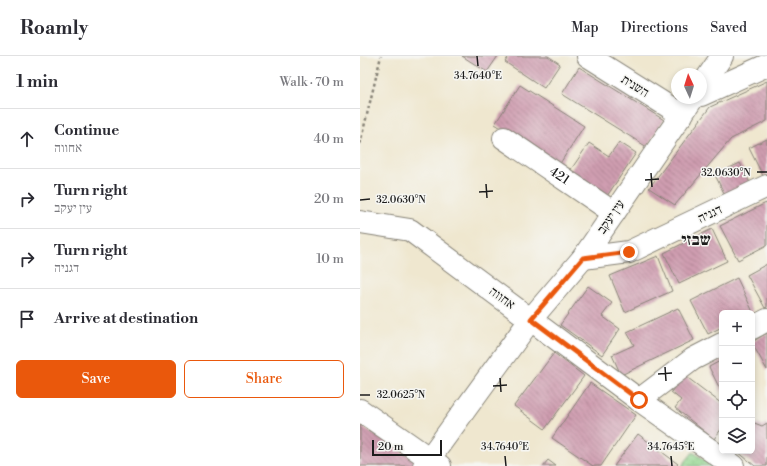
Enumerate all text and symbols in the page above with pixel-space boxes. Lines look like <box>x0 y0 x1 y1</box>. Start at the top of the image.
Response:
text: Roamly <box>20 16 88 40</box>
text: Map <box>571 19 599 37</box>
text: Directions <box>621 19 688 37</box>
text: Saved <box>710 19 747 37</box>
north arrow <box>671 68 707 104</box>
text: 34.7640°E <box>454 70 502 82</box>
text: 1 min <box>16 71 58 93</box>
street label: השנית <box>618 71 652 101</box>
text: Walk · 70 m <box>279 74 344 90</box>
text: Continue <box>54 121 119 140</box>
icon: ahead <box>16 128 38 150</box>
text: 40 m <box>314 131 344 147</box>
text: אחווה <box>54 140 82 156</box>
street label: 421 <box>546 163 573 188</box>
text: 32.0630°N <box>701 167 751 179</box>
text: Turn right <box>54 181 128 200</box>
icon: right <box>16 188 38 210</box>
text: 20 m <box>314 191 344 207</box>
text: 32.0630°N <box>376 194 426 206</box>
street label: עין יעקב <box>594 197 628 237</box>
text: עין יעקב <box>54 200 92 216</box>
street label: דגניה <box>695 201 725 227</box>
district label: שבזי <box>681 229 711 251</box>
text: Turn right <box>54 241 128 260</box>
route end <box>620 243 638 261</box>
icon: right <box>16 248 38 270</box>
text: 10 m <box>316 251 344 267</box>
text: דגניה <box>54 260 79 276</box>
street label: אחווה <box>486 283 518 313</box>
icon: arrive <box>16 308 38 330</box>
text: Arrive at destination <box>54 309 198 328</box>
map controls <box>719 310 755 454</box>
button: + <box>719 310 755 346</box>
button: − <box>719 346 755 382</box>
button: Save <box>16 360 176 398</box>
button: Share <box>184 360 344 398</box>
button: locate <box>719 382 755 418</box>
text: 32.0625°N <box>377 389 426 401</box>
route start <box>630 391 648 409</box>
button: layers <box>719 418 755 454</box>
scale bar <box>372 438 442 457</box>
text: 20 m <box>378 440 403 454</box>
text: 34.7640°E <box>481 441 529 453</box>
text: 34.7645°E <box>648 441 695 453</box>

